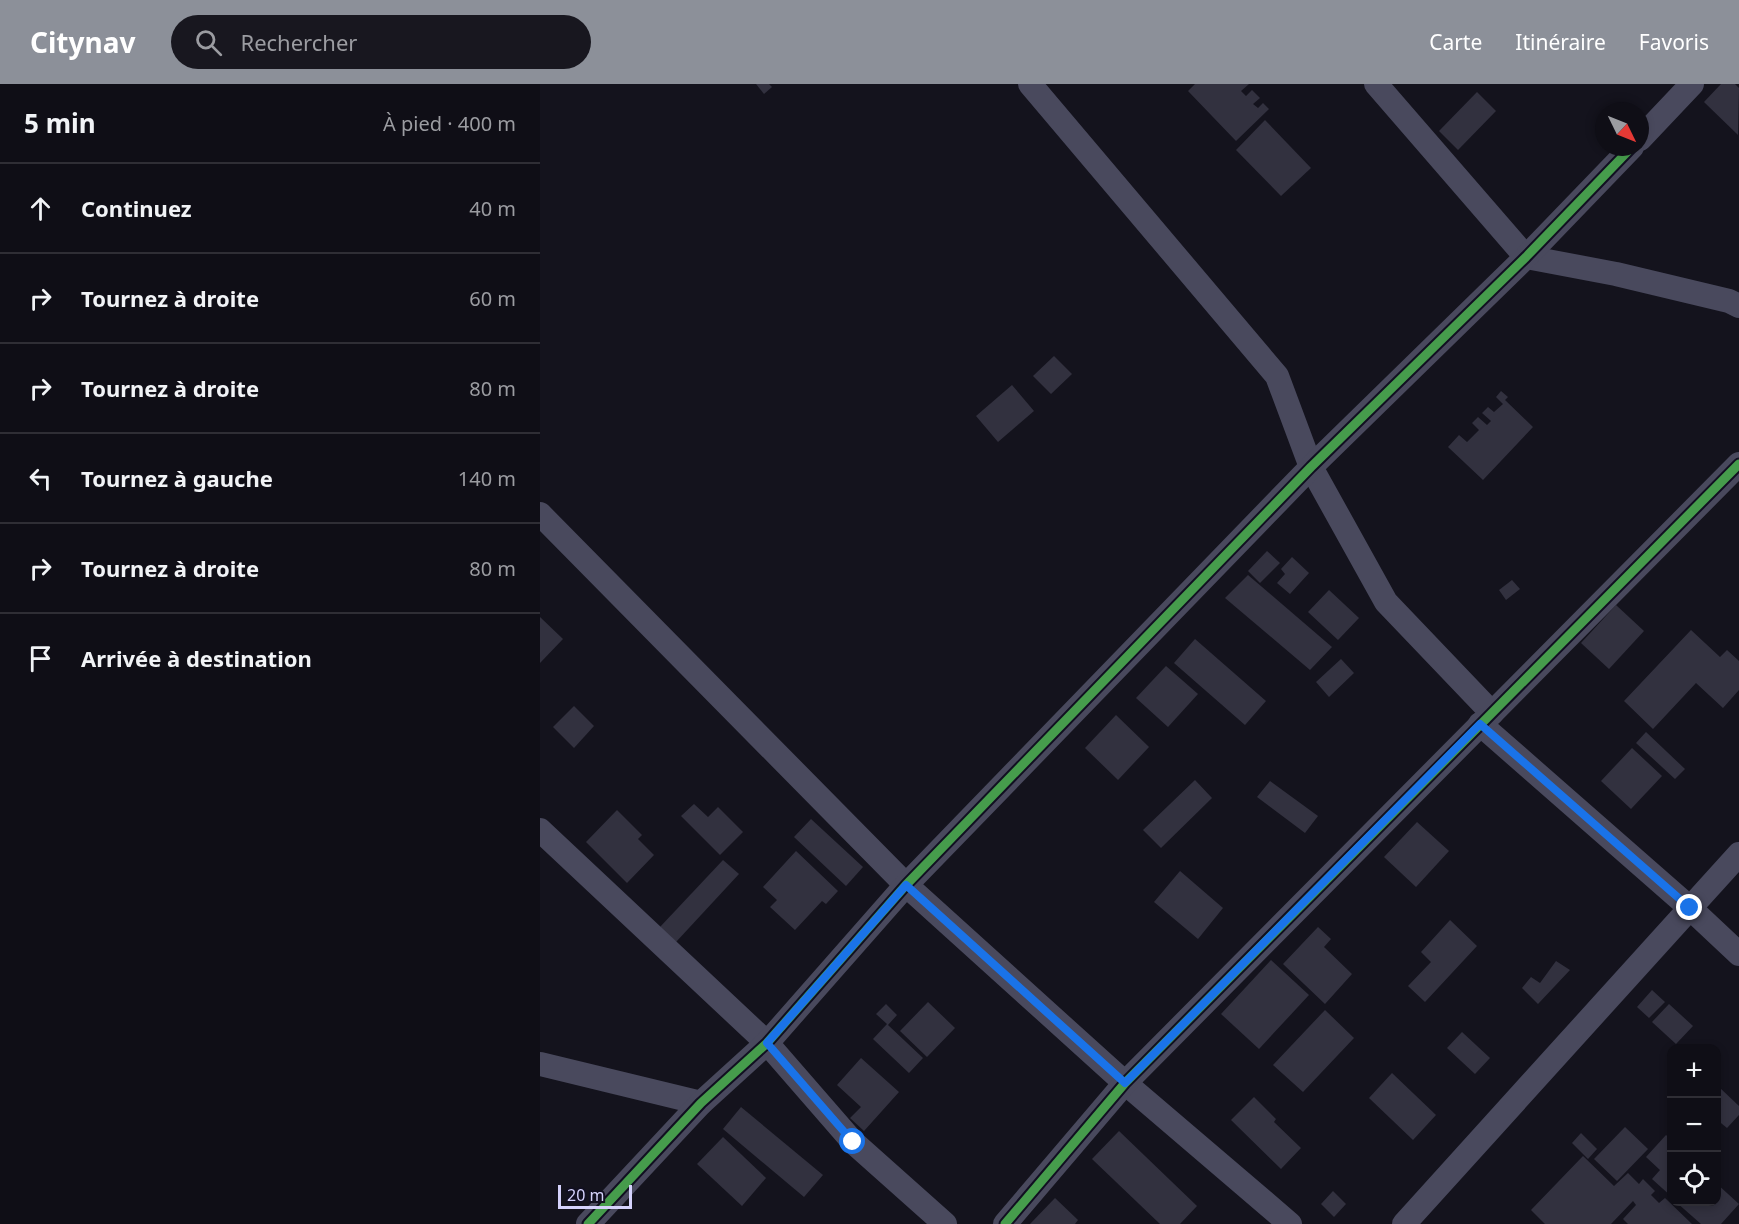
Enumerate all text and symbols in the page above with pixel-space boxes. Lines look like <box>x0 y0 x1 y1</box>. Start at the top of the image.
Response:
search box <box>171 15 591 69</box>
text: Citynav <box>30 23 135 61</box>
icon: search <box>192 26 225 59</box>
text: Rechercher <box>240 27 357 57</box>
text: Carte <box>1429 28 1482 56</box>
text: Itinéraire <box>1515 28 1606 56</box>
text: Favoris <box>1639 28 1709 56</box>
north arrow <box>1595 102 1649 156</box>
text: 5 min <box>24 105 96 141</box>
text: À pied · 400 m <box>383 110 516 137</box>
icon: ahead <box>24 192 57 225</box>
text: Continuez <box>81 193 192 223</box>
text: 40 m <box>469 195 516 222</box>
icon: right <box>24 282 57 315</box>
text: Tournez à droite <box>81 283 259 313</box>
text: 60 m <box>469 285 516 312</box>
icon: right <box>24 372 57 405</box>
text: Tournez à droite <box>81 373 259 403</box>
text: 80 m <box>469 375 516 402</box>
icon: left <box>24 462 57 495</box>
text: Tournez à gauche <box>81 463 273 493</box>
text: 140 m <box>458 465 516 492</box>
icon: right <box>24 552 57 585</box>
text: Tournez à droite <box>81 553 259 583</box>
text: 80 m <box>469 555 516 582</box>
icon: arrive <box>24 642 57 675</box>
text: Arrivée à destination <box>81 643 312 673</box>
route end <box>1676 894 1702 920</box>
map controls <box>1667 1044 1721 1206</box>
button: + <box>1667 1044 1721 1098</box>
button: − <box>1667 1098 1721 1152</box>
route start <box>839 1128 865 1154</box>
button: locate <box>1667 1152 1721 1206</box>
scale bar <box>558 1182 632 1210</box>
text: 20 m <box>567 1184 604 1206</box>

